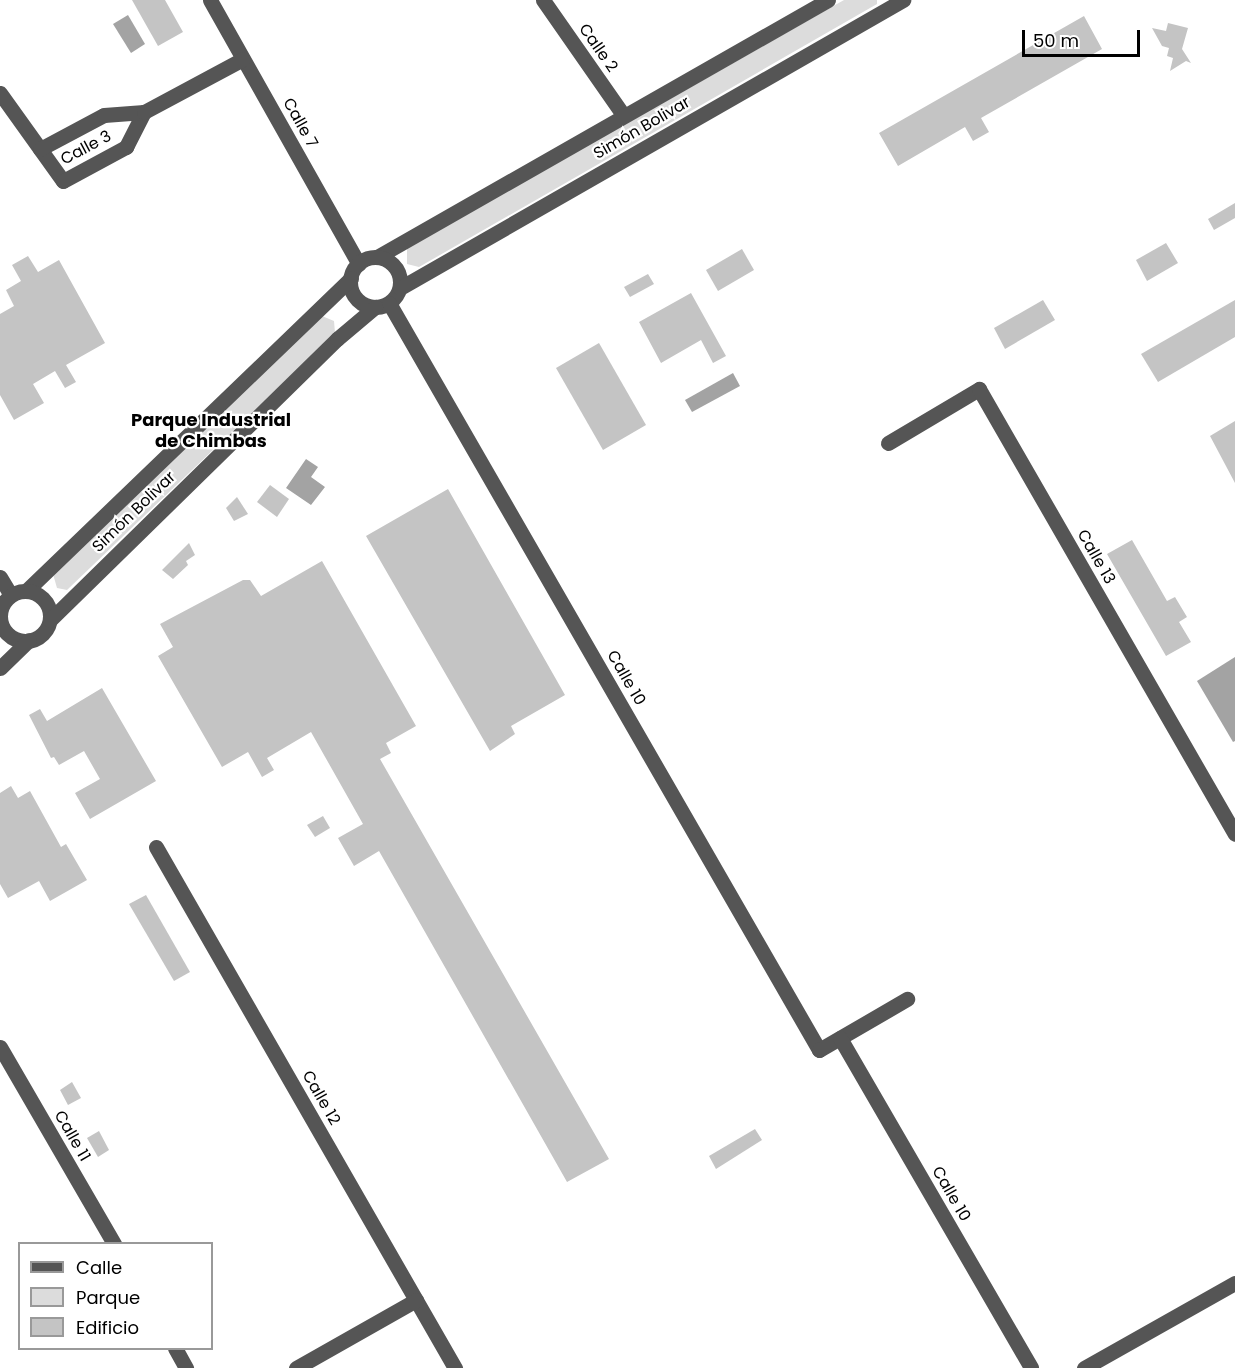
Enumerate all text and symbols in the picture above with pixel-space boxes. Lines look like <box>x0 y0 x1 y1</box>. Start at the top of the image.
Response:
scale bar <box>1025 18 1144 56</box>
street label: Calle 2 <box>575 20 621 76</box>
text: 50 m <box>1033 28 1079 53</box>
street label: Simón Bolivar <box>590 93 694 163</box>
street label: Calle 7 <box>279 95 321 151</box>
street label: Calle 3 <box>57 127 115 169</box>
district label: Parque Industrial de Chimbas <box>131 410 291 452</box>
street label: Simón Bolivar <box>88 467 180 557</box>
street label: Calle 13 <box>1073 526 1119 588</box>
street label: Calle 10 <box>603 647 649 709</box>
street label: Calle 12 <box>298 1067 344 1129</box>
street label: Calle 11 <box>50 1107 94 1165</box>
street label: Calle 10 <box>928 1163 974 1225</box>
legend <box>18 1242 213 1350</box>
text: Calle <box>76 1255 122 1280</box>
text: Parque <box>76 1285 140 1310</box>
text: Edificio <box>76 1315 139 1340</box>

